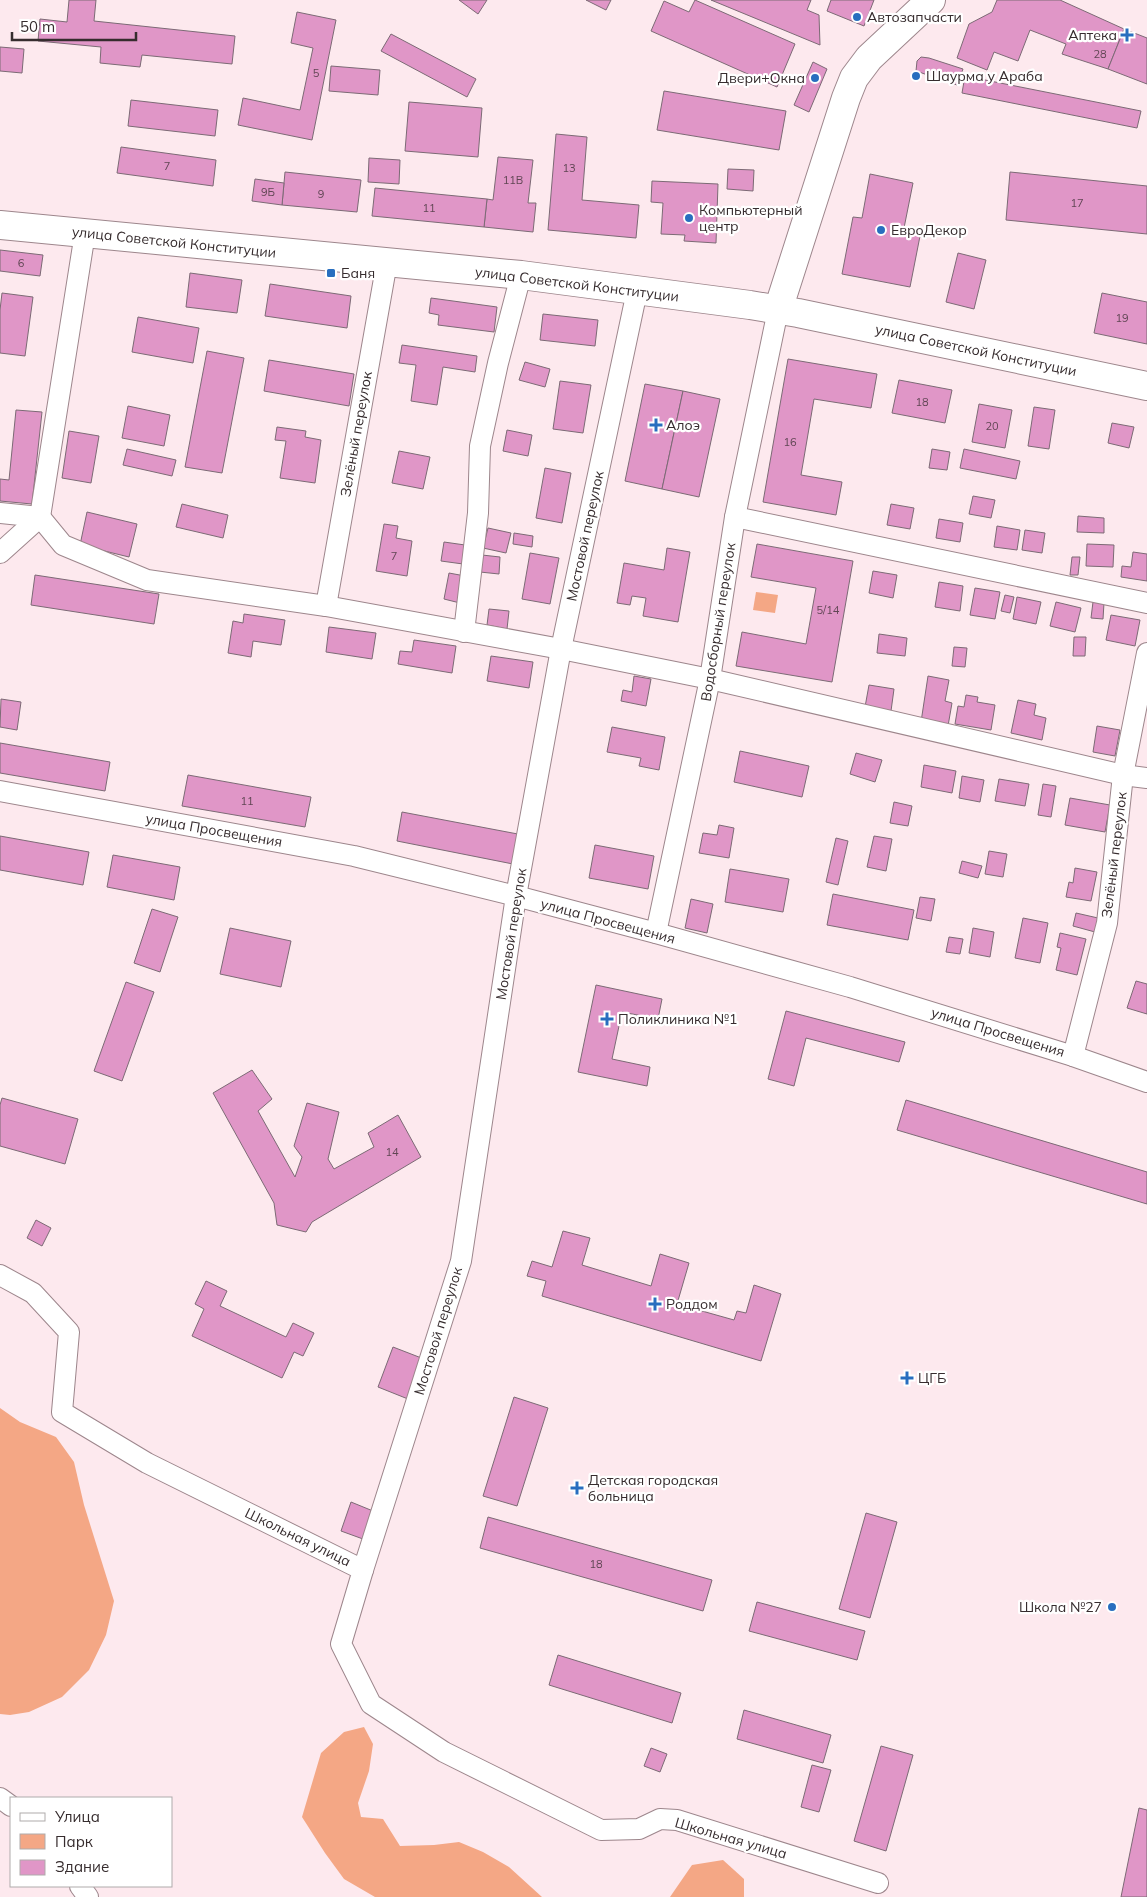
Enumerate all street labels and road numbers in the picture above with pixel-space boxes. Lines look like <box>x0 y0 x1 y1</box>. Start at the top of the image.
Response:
street label: улица Советской Конституции <box>71 222 277 262</box>
street label: улица Советской Конституции <box>474 263 680 305</box>
street label: улица Советской Конституции <box>874 320 1078 380</box>
street label: Зелёный переулок <box>336 369 376 498</box>
street label: Мостовой переулок <box>562 469 608 603</box>
street label: Водосборный переулок <box>697 541 739 703</box>
street label: Зелёный переулок <box>1097 790 1131 919</box>
street label: улица Просвещения <box>144 809 284 851</box>
street label: Мостовой переулок <box>492 866 530 1001</box>
street label: улица Просвещения <box>539 894 677 948</box>
street label: улица Просвещения <box>929 1003 1067 1061</box>
street label: Мостовой переулок <box>410 1264 466 1397</box>
street label: Школьная улица <box>242 1504 354 1570</box>
street label: Школьная улица <box>673 1813 789 1863</box>

